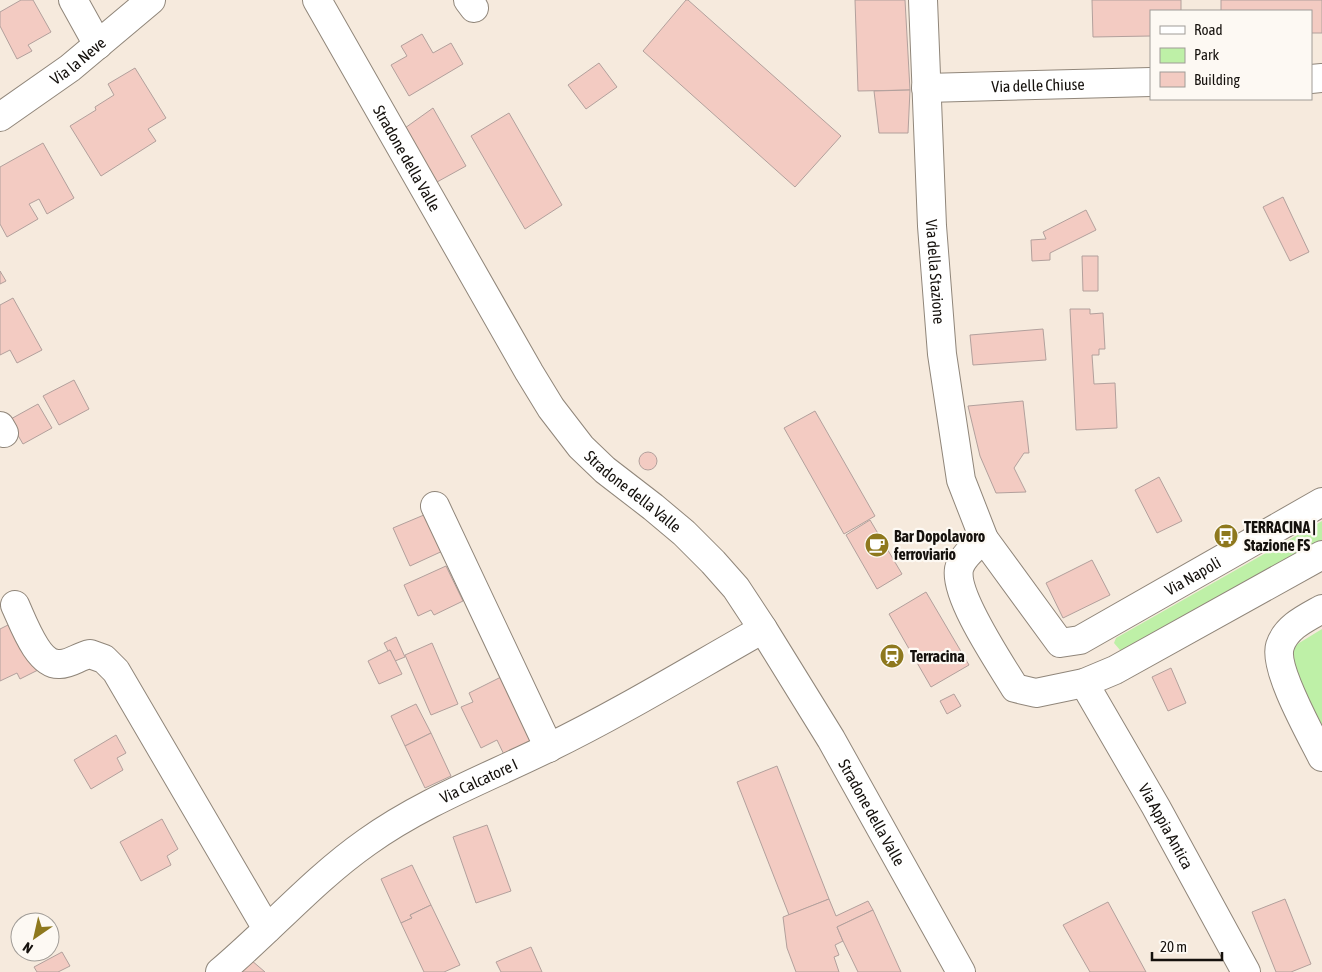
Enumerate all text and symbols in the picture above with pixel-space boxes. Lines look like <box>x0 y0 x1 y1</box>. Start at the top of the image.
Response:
legend <box>1150 10 1312 100</box>
text: Road <box>1194 21 1223 38</box>
street label: Via la Neve <box>47 33 109 88</box>
text: Park <box>1194 46 1219 63</box>
text: Building <box>1194 71 1240 88</box>
street label: Via delle Chiuse <box>991 75 1085 95</box>
street label: Stradone della Valle <box>370 102 444 214</box>
street label: Via della Stazione <box>923 219 949 325</box>
street label: Stradone della Valle <box>581 447 685 536</box>
place label: TERRACINA | Stazione FS <box>1244 518 1316 554</box>
bus stop icon: TERRACINA | Stazione FS <box>1213 523 1239 549</box>
place label: Bar Dopolavoro ferroviario <box>893 527 986 563</box>
cafe icon: Bar Dopolavoro ferroviario <box>864 532 890 558</box>
street label: Via Napoli <box>1162 553 1224 599</box>
station icon: Terracina <box>879 643 905 669</box>
place label: Terracina <box>910 647 965 665</box>
street label: Via Calcatore I <box>437 755 520 807</box>
street label: Stradone della Valle <box>835 756 909 869</box>
street label: Via Appia Antica <box>1135 780 1197 872</box>
north arrow <box>10 912 60 962</box>
scale bar <box>1152 930 1222 962</box>
text: 20 m <box>1160 938 1187 955</box>
text: N <box>20 939 36 957</box>

